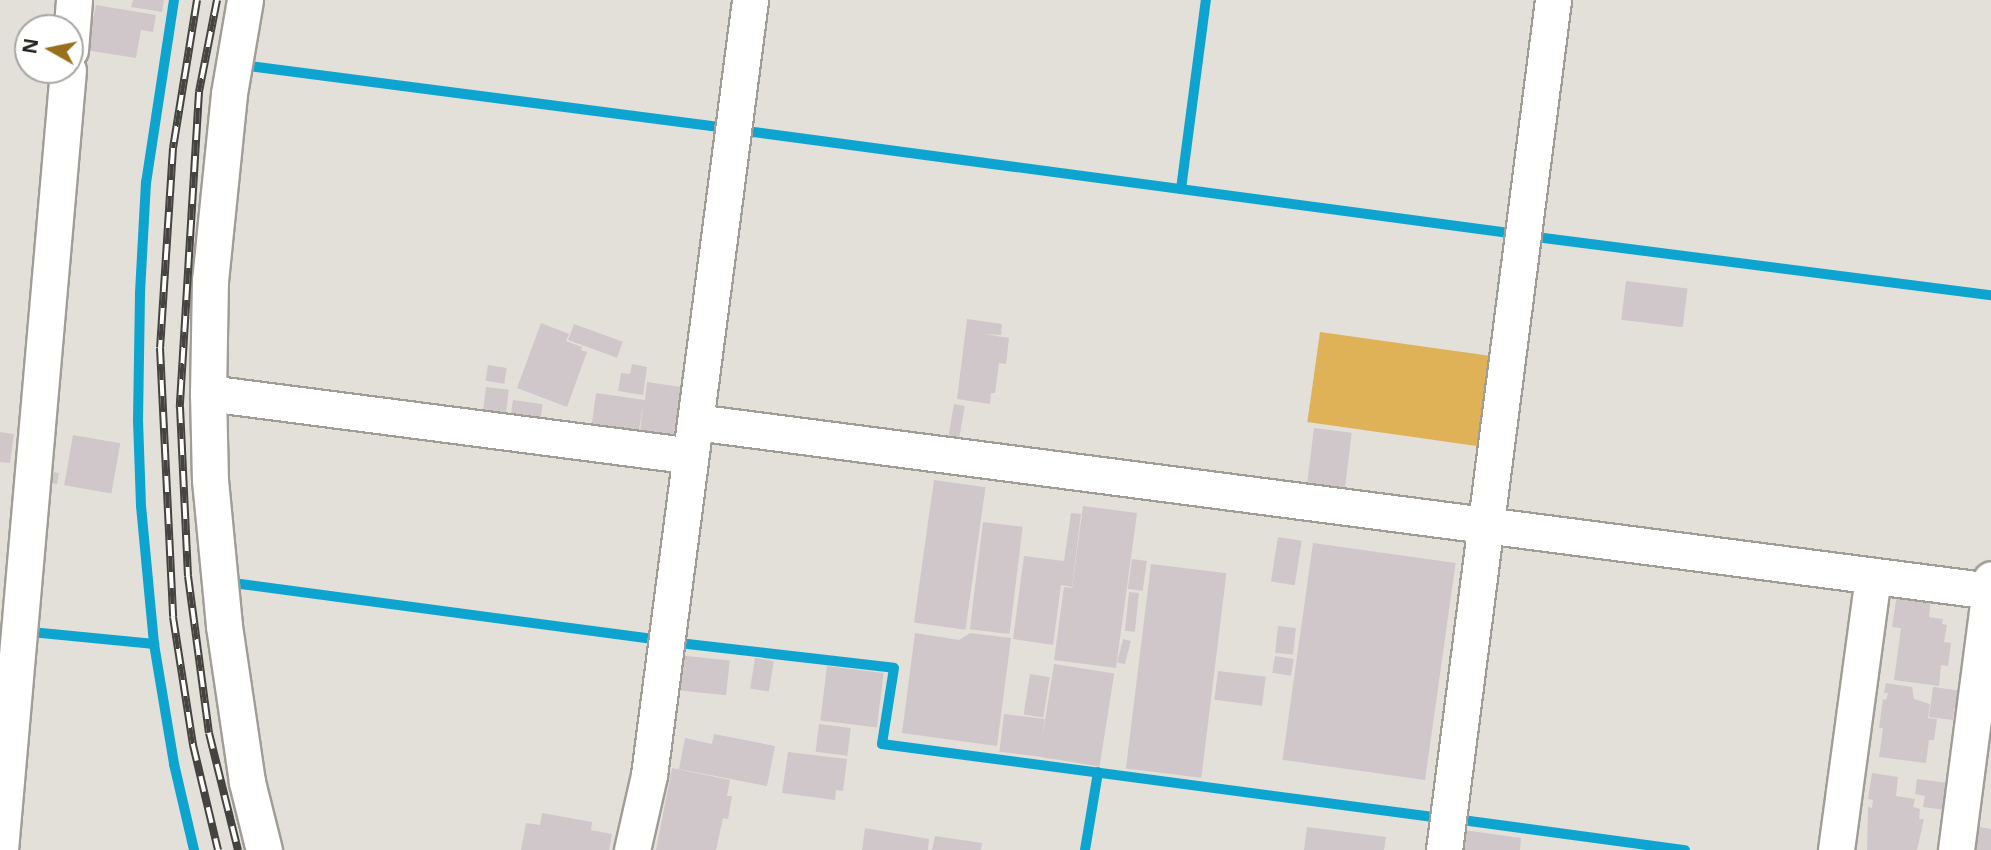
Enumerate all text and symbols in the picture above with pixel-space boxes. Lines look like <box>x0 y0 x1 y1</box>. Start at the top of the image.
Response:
north arrow <box>14 14 84 84</box>
text: N <box>16 36 44 56</box>

